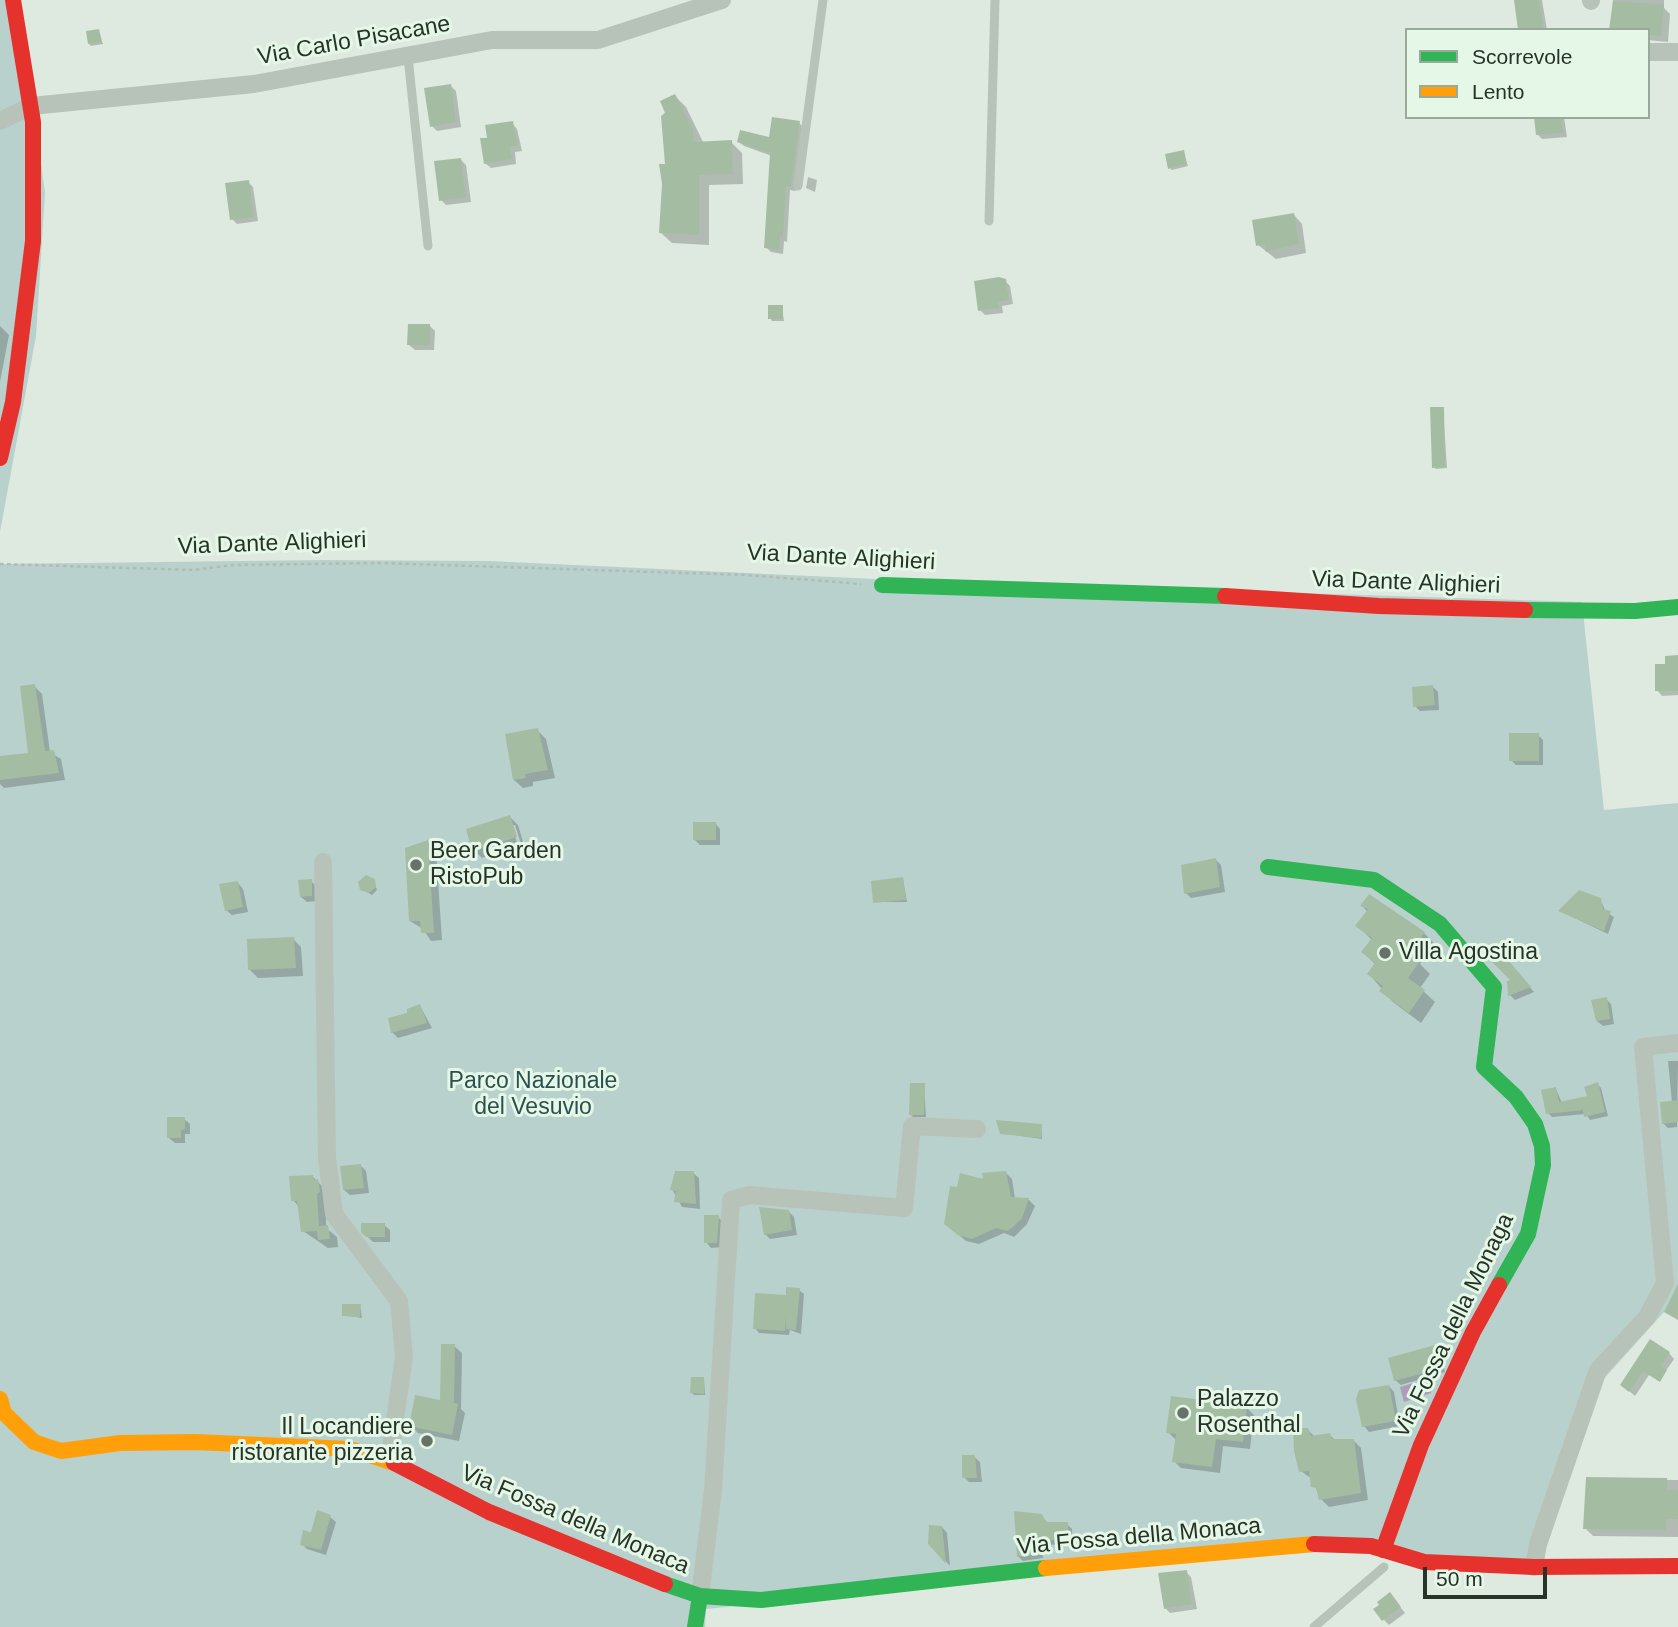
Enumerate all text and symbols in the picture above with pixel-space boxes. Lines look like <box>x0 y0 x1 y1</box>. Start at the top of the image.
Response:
street label: Via Carlo Pisacane <box>255 10 453 72</box>
legend <box>1405 28 1650 119</box>
text: Scorrevole <box>1472 45 1572 68</box>
text: Lento <box>1472 80 1525 103</box>
street label: Via Dante Alighieri <box>177 527 367 561</box>
street label: Via Dante Alighieri <box>746 539 936 577</box>
street label: Via Dante Alighieri <box>1311 566 1501 600</box>
place label: Beer Garden RistoPub <box>430 838 562 892</box>
marker: Beer Garden RistoPub <box>408 857 424 873</box>
place label: Villa Agostina <box>1399 939 1538 967</box>
marker: Villa Agostina <box>1377 945 1393 961</box>
park label: Parco Nazionale del Vesuvio <box>449 1068 617 1122</box>
street label: Via Fossa della Monaga <box>1388 1209 1520 1443</box>
place label: Palazzo Rosenthal <box>1197 1386 1301 1440</box>
marker: Palazzo Rosenthal <box>1175 1405 1191 1421</box>
place label: Il Locandiere ristorante pizzeria <box>231 1414 413 1468</box>
marker: Il Locandiere ristorante pizzeria <box>419 1433 435 1449</box>
street label: Via Fossa della Monaca <box>457 1459 693 1581</box>
street label: Via Fossa della Monaca <box>1016 1513 1262 1561</box>
scale bar <box>1426 1554 1550 1598</box>
text: 50 m <box>1436 1567 1483 1590</box>

